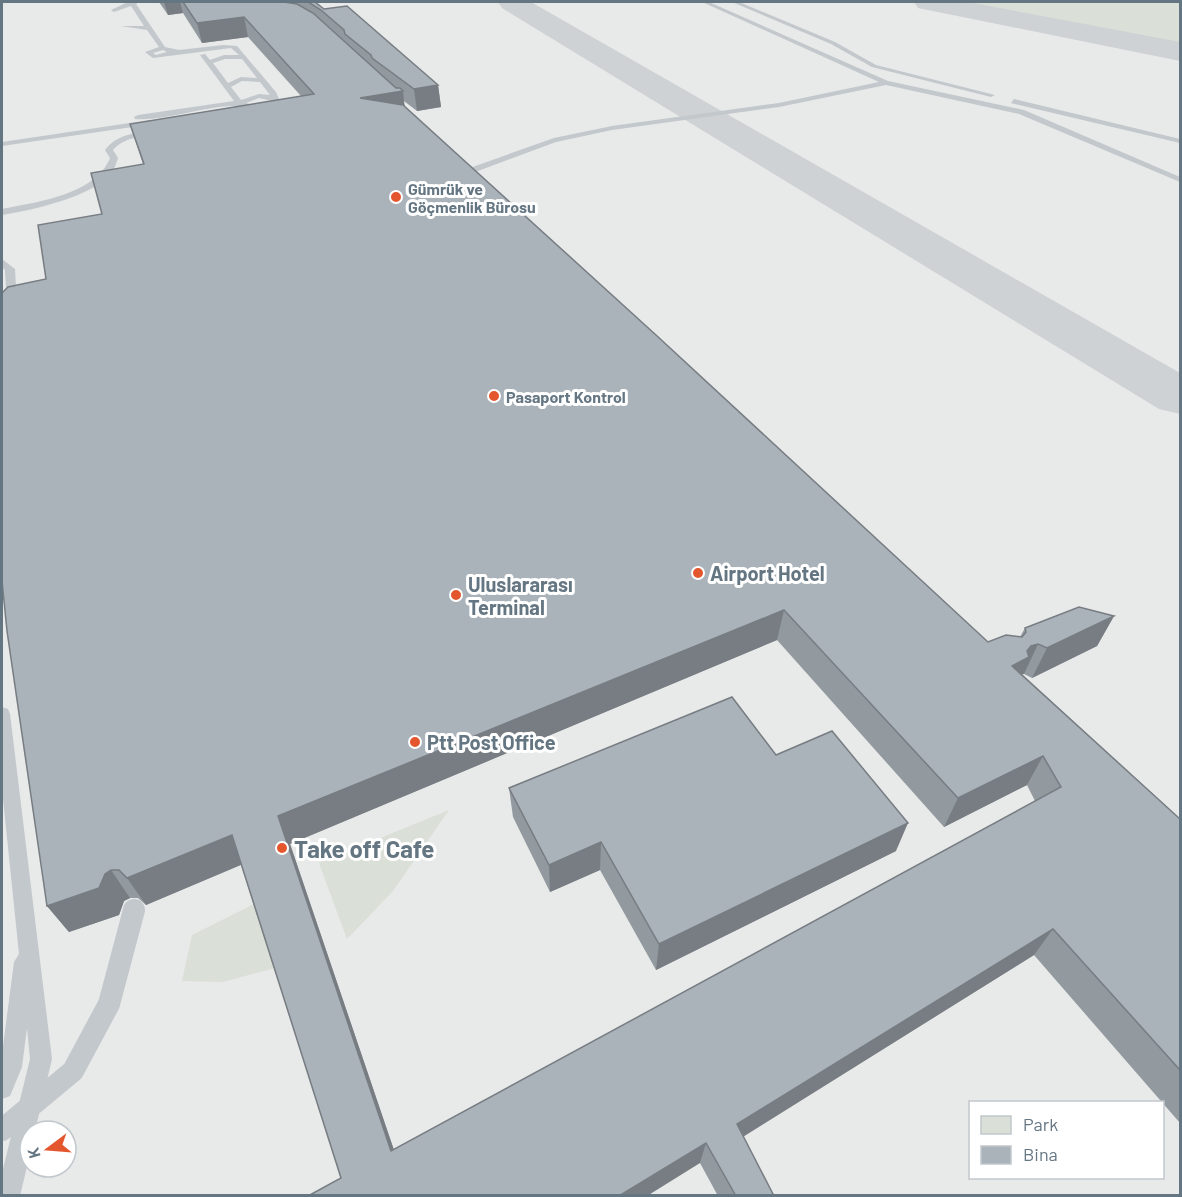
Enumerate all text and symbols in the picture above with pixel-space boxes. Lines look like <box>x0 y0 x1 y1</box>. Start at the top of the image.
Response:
place label: Gümrük ve Göçmenlik Bürosu <box>408 179 536 216</box>
marker: Gümrük ve Göçmenlik Bürosu <box>389 190 403 204</box>
place label: Pasaport Kontrol <box>506 387 626 406</box>
marker: Pasaport Kontrol <box>487 389 501 403</box>
place label: Airport Hotel <box>710 561 825 585</box>
marker: Airport Hotel <box>691 566 705 580</box>
place label: Uluslararası Terminal <box>468 572 573 619</box>
marker: Uluslararası Terminal <box>449 588 463 602</box>
place label: Ptt Post Office <box>427 730 556 754</box>
marker: Ptt Post Office <box>408 735 422 749</box>
place label: Take off Cafe <box>294 834 434 863</box>
marker: Take off Cafe <box>275 841 289 855</box>
legend <box>969 1101 1164 1179</box>
text: Park <box>1023 1113 1058 1135</box>
north arrow <box>18 1119 78 1179</box>
text: Bina <box>1023 1143 1058 1165</box>
text: K <box>23 1146 44 1161</box>

